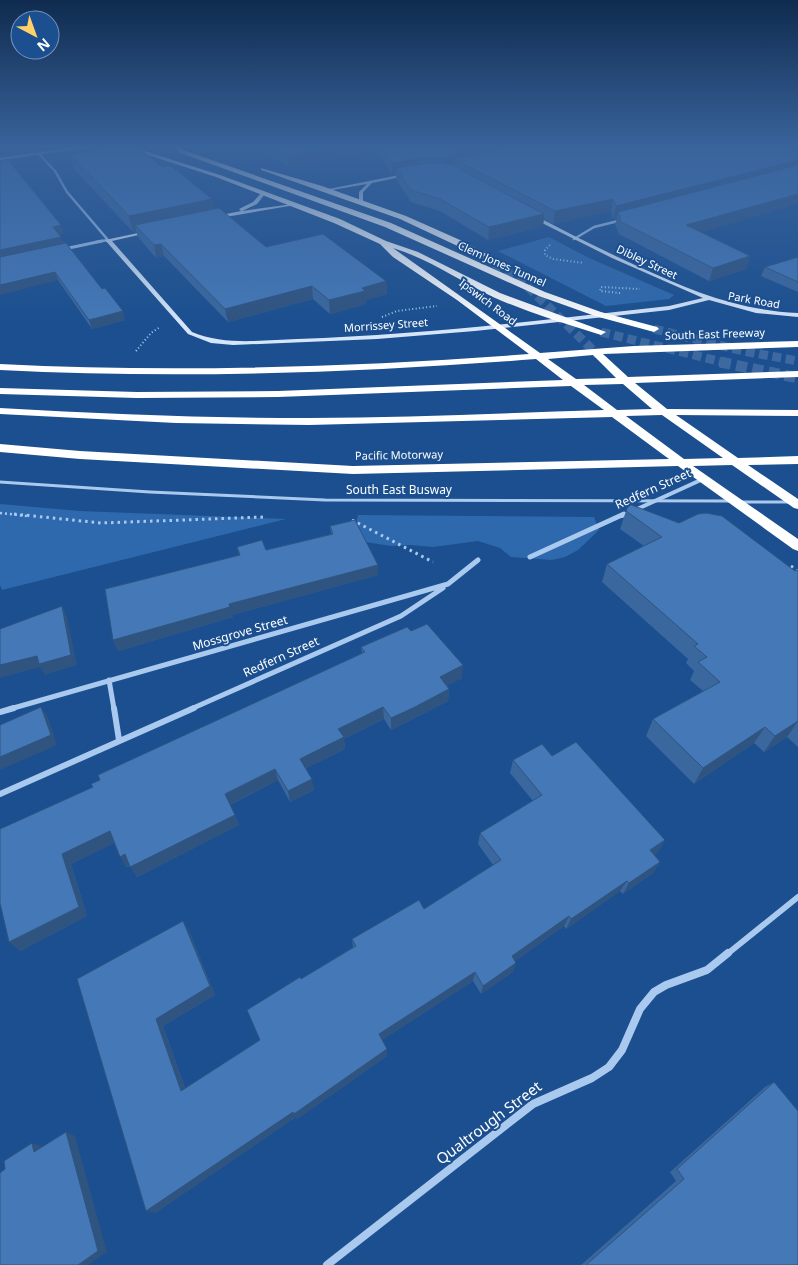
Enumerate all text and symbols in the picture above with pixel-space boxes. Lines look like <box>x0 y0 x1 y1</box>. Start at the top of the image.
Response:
north arrow <box>10 10 60 60</box>
text: N <box>33 34 54 56</box>
street label: Clem Jones Tunnel <box>456 237 549 290</box>
street label: Dibley Street <box>614 241 680 282</box>
street label: Ipswich Road <box>456 275 520 328</box>
street label: Park Road <box>727 288 781 311</box>
street label: Morrissey Street <box>343 314 429 335</box>
street label: South East Freeway <box>665 324 766 343</box>
street label: Pacific Motorway <box>355 446 443 463</box>
street label: Redfern Street <box>612 464 694 513</box>
street label: South East Busway <box>346 481 453 498</box>
street label: Mossgrove Street <box>190 611 290 654</box>
street label: Redfern Street <box>240 632 322 681</box>
street label: Qualtrough Street <box>432 1076 546 1168</box>

